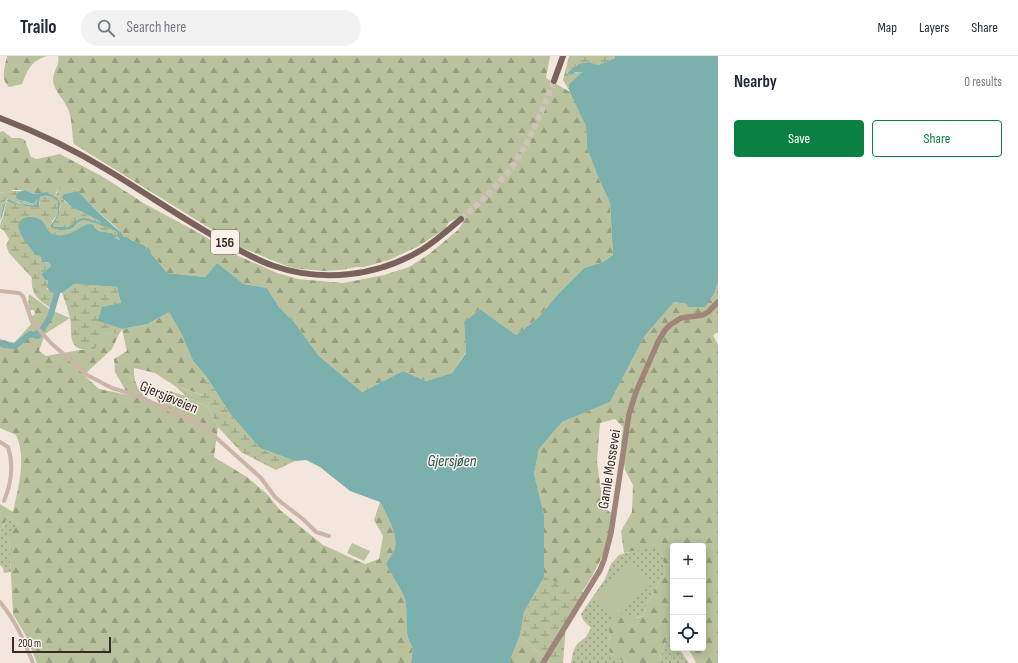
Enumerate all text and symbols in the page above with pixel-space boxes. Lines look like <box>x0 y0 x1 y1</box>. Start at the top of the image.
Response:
search box <box>81 10 361 46</box>
text: Trailo <box>20 16 57 39</box>
icon: search <box>95 17 117 39</box>
text: Search here <box>127 18 186 37</box>
text: Map <box>877 19 897 36</box>
text: Layers <box>919 19 949 36</box>
text: Share <box>971 19 998 36</box>
text: Nearby <box>734 72 777 92</box>
text: 0 results <box>964 74 1002 90</box>
button: Save <box>734 120 864 157</box>
button: Share <box>872 120 1002 157</box>
road number: 156 <box>211 230 239 254</box>
street label: Gjersjøveien <box>137 377 201 418</box>
street label: Gamle Mossevei <box>594 428 625 510</box>
water label: Gjersjøen <box>427 452 477 471</box>
map controls <box>670 543 706 651</box>
button: + <box>670 543 706 579</box>
button: − <box>670 579 706 615</box>
button: locate <box>670 615 706 651</box>
scale bar <box>12 635 111 654</box>
text: 200 m <box>18 637 41 650</box>

